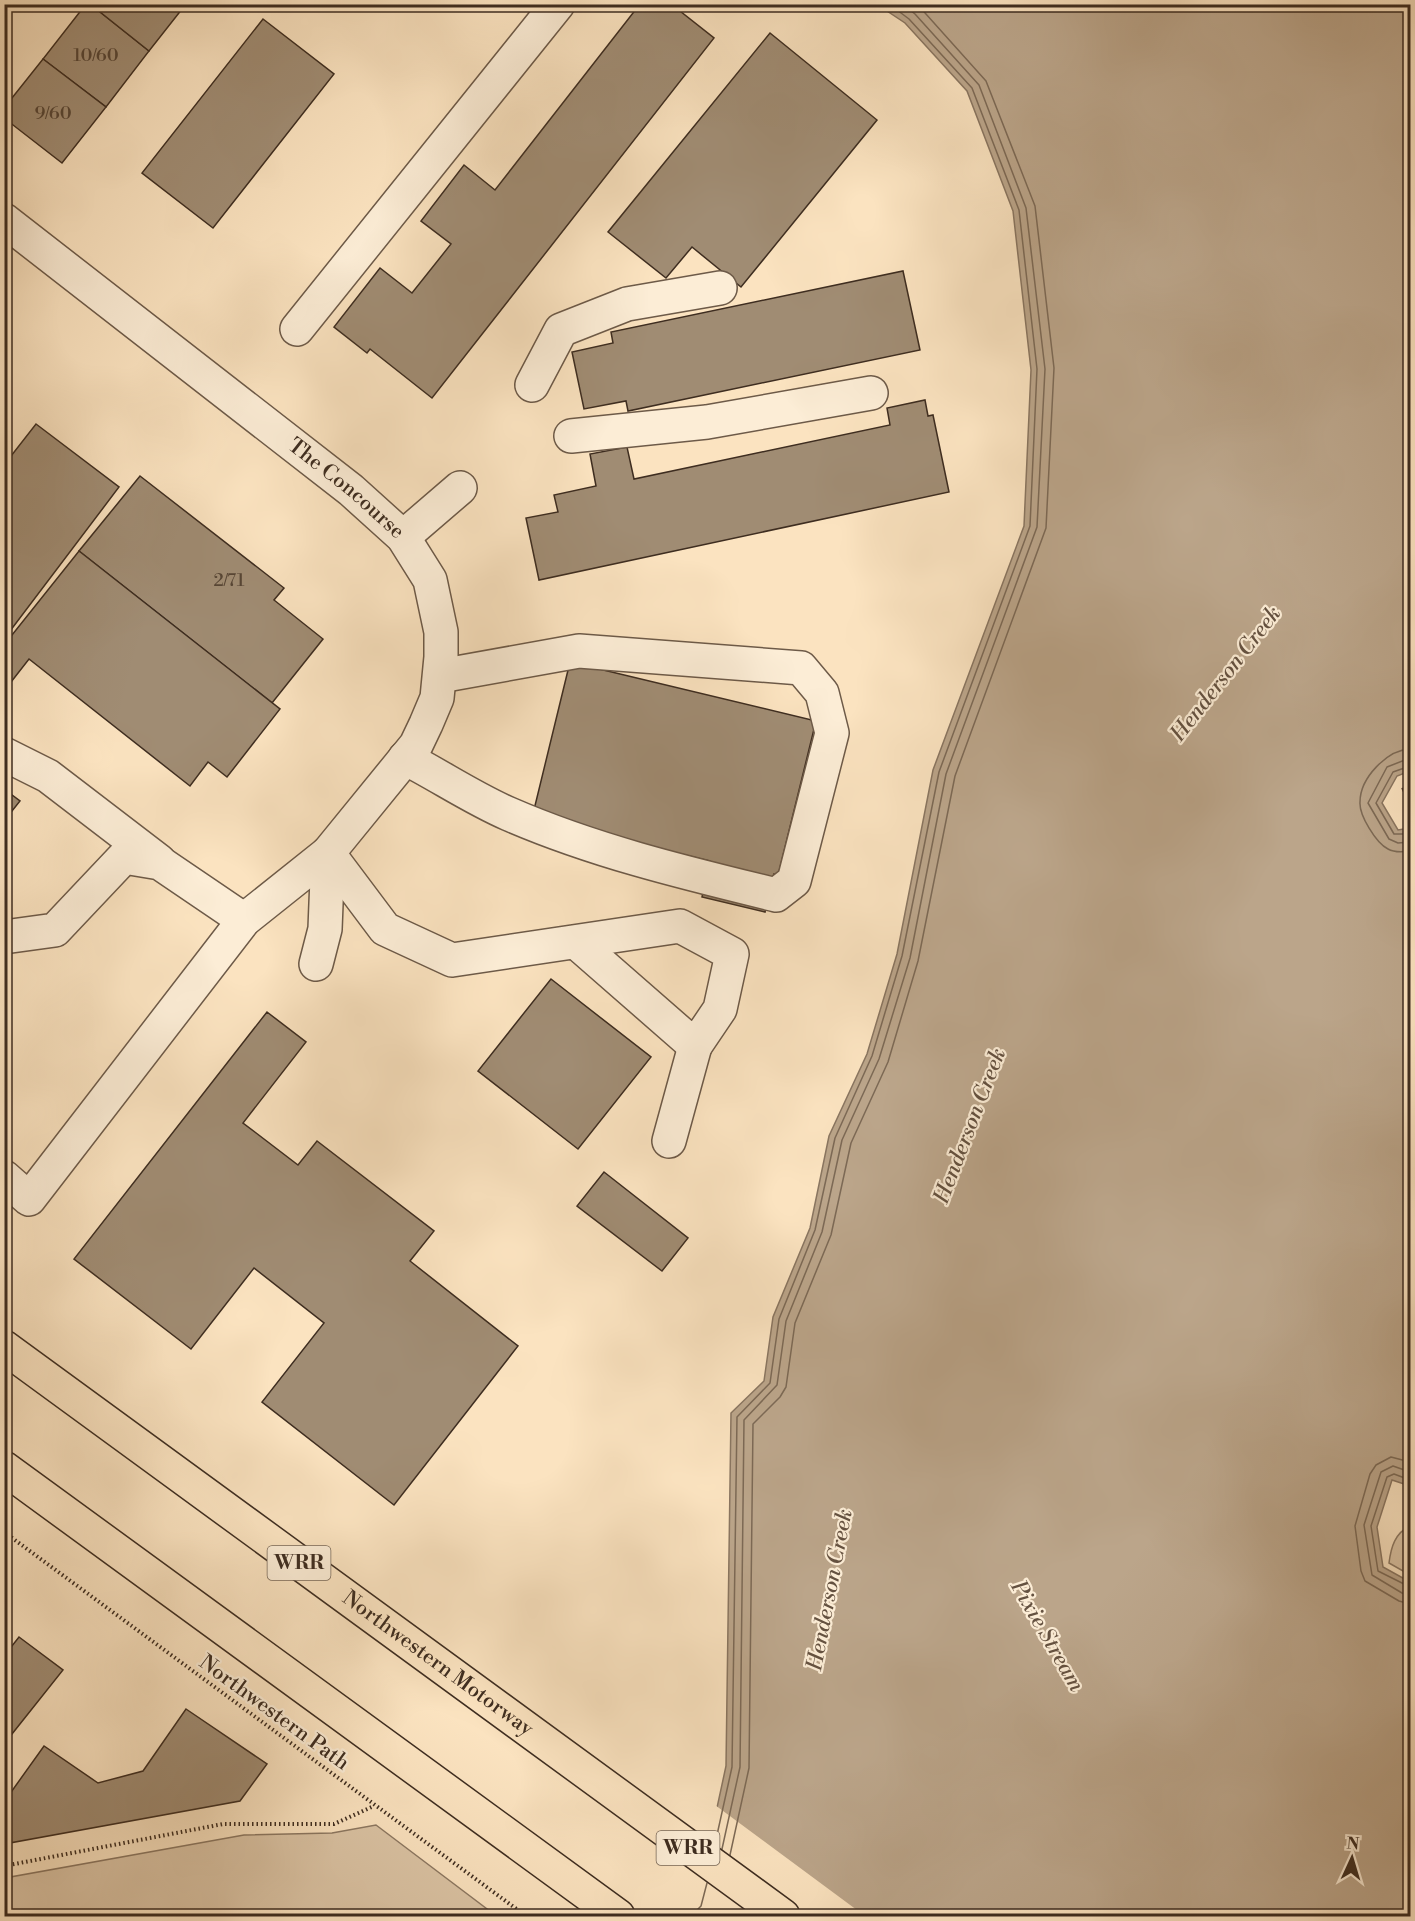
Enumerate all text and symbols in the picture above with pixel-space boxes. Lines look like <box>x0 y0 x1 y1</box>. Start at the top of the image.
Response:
house number: 10/60 <box>73 44 119 67</box>
house number: 9/60 <box>34 102 72 125</box>
street label: The Concourse <box>283 433 410 545</box>
house number: 2/71 <box>213 569 245 592</box>
water label: Henderson Creek <box>1164 601 1287 748</box>
water label: Henderson Creek <box>928 1044 1012 1208</box>
water label: Henderson Creek <box>801 1507 859 1674</box>
road number: WRR <box>268 1546 330 1580</box>
water label: Pixie Stream <box>1004 1575 1090 1696</box>
street label: Northwestern Motorway <box>337 1585 539 1742</box>
street label: Northwestern Path <box>194 1650 355 1777</box>
north arrow <box>1322 1828 1382 1888</box>
road number: WRR <box>656 1831 720 1865</box>
text: N <box>1346 1834 1360 1854</box>

